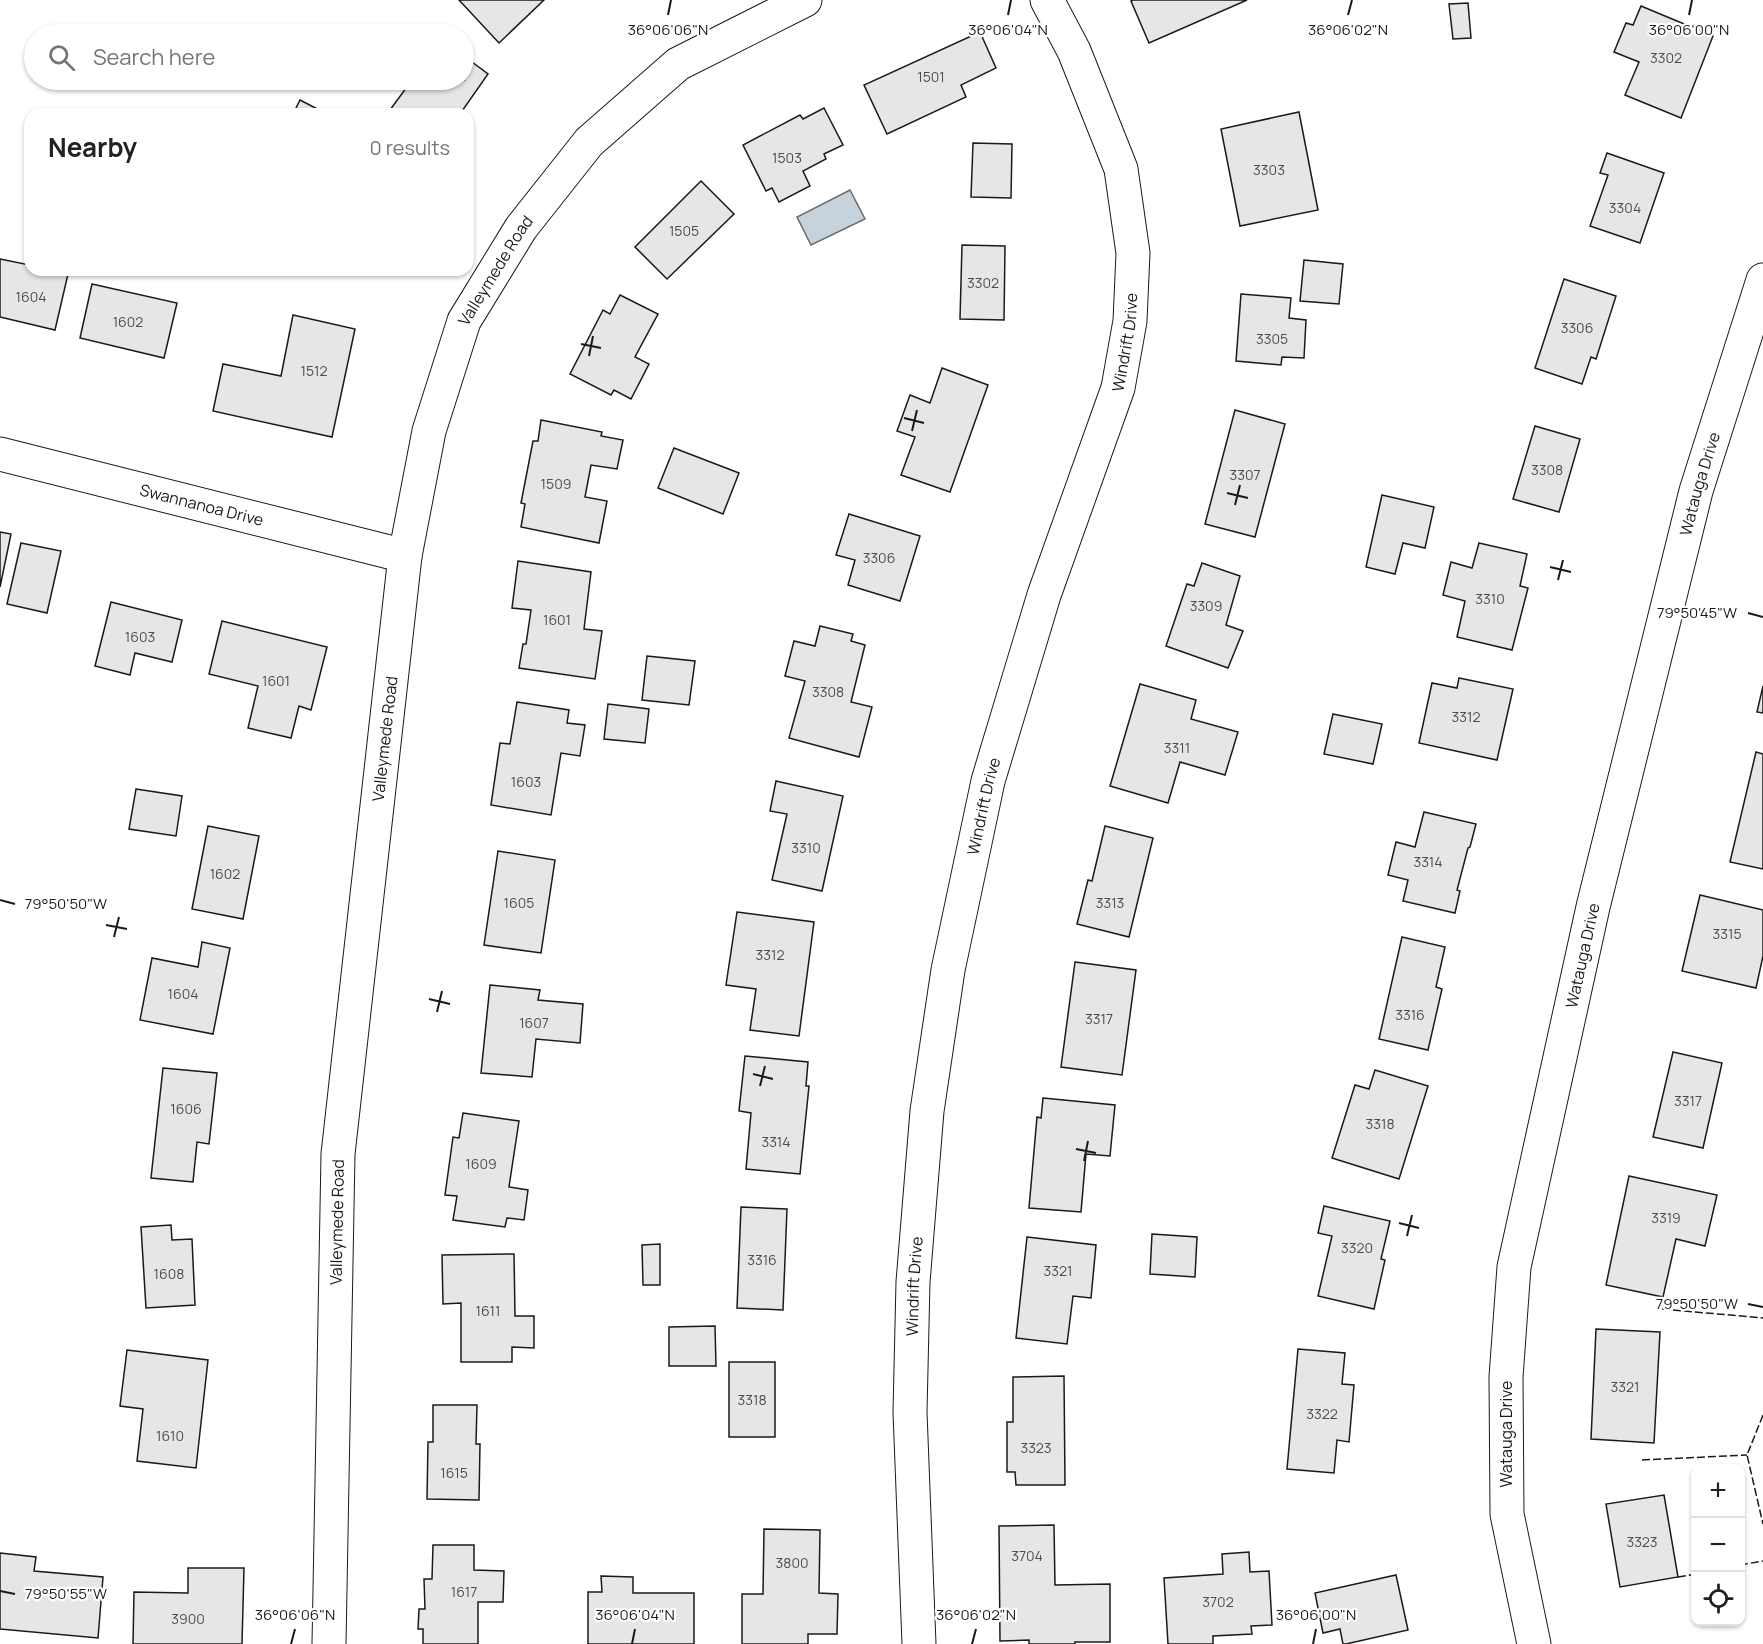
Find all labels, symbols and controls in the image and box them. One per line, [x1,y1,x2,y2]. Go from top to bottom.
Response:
text: 36°06'06"N [628,19,708,40]
text: 36°06'04"N [968,19,1048,40]
text: 36°06'02"N [1308,19,1388,40]
text: 36°06'00"N [1649,19,1729,40]
search box [24,24,474,90]
icon: search [45,41,78,74]
text: Search here [93,42,215,72]
house number: 3302 [1650,48,1682,67]
house number: 1501 [917,67,945,86]
text: Nearby [48,129,137,165]
text: 0 results [370,134,450,161]
house number: 1503 [772,148,802,167]
house number: 3303 [1253,160,1285,179]
house number: 3304 [1609,198,1641,217]
street label: Valleymede Road [453,211,538,330]
house number: 1505 [669,221,699,240]
house number: 3302 [967,273,999,292]
house number: 1604 [16,287,46,306]
street label: Windrift Drive [1107,292,1142,393]
house number: 1602 [113,312,143,331]
house number: 3306 [1561,318,1593,337]
house number: 3305 [1256,329,1288,348]
house number: 1512 [301,361,328,380]
street label: Watauga Drive [1674,429,1725,538]
house number: 3308 [1531,460,1563,479]
house number: 3307 [1229,465,1261,484]
house number: 1509 [541,474,571,493]
street label: Swannanoa Drive [137,479,266,531]
house number: 3306 [863,548,895,567]
house number: 3310 [1475,589,1505,608]
house number: 3309 [1190,596,1222,615]
text: 79°50'45"W [1657,602,1737,623]
house number: 1601 [543,610,571,629]
house number: 1603 [125,627,155,646]
house number: 1601 [262,671,290,690]
street label: Valleymede Road [367,675,402,802]
house number: 3308 [812,682,844,701]
house number: 3312 [1452,707,1480,726]
house number: 3311 [1164,738,1190,757]
street label: Windrift Drive [962,755,1006,857]
house number: 1603 [511,772,541,791]
house number: 3310 [791,838,821,857]
house number: 3314 [1413,852,1443,871]
house number: 1602 [210,864,240,883]
text: 79°50'50"W [25,893,107,914]
house number: 1605 [504,893,534,912]
house number: 3313 [1096,893,1124,912]
street label: Watauga Drive [1560,901,1605,1010]
house number: 3315 [1712,924,1742,943]
house number: 3312 [756,945,784,964]
house number: 1604 [168,984,198,1003]
house number: 3316 [1395,1005,1425,1024]
house number: 3317 [1085,1009,1113,1028]
house number: 1607 [519,1013,549,1032]
house number: 3317 [1674,1091,1702,1110]
house number: 1606 [170,1099,202,1118]
house number: 3318 [1365,1114,1395,1133]
house number: 3314 [761,1132,791,1151]
house number: 1609 [465,1154,497,1173]
street label: Valleymede Road [325,1159,349,1285]
house number: 3319 [1651,1208,1681,1227]
street label: Windrift Drive [901,1236,928,1336]
house number: 3320 [1341,1238,1373,1257]
house number: 3316 [747,1250,777,1269]
house number: 3321 [1044,1261,1072,1280]
house number: 1608 [154,1264,184,1283]
text: 79°50'50"W [1656,1293,1738,1314]
house number: 1611 [476,1301,500,1320]
house number: 3321 [1611,1377,1639,1396]
street label: Watauga Drive [1495,1381,1517,1487]
house number: 3318 [737,1390,767,1409]
house number: 3322 [1306,1404,1338,1423]
house number: 1610 [156,1426,184,1445]
house number: 3323 [1020,1438,1052,1457]
house number: 1615 [440,1463,468,1482]
map controls [1691,1464,1745,1626]
button: + [1691,1464,1745,1518]
button: − [1691,1518,1745,1572]
house number: 3323 [1626,1532,1658,1551]
house number: 3704 [1011,1546,1043,1565]
house number: 3800 [776,1553,808,1572]
button: locate [1691,1572,1745,1626]
house number: 1617 [451,1582,477,1601]
text: 79°50'55"W [25,1583,107,1604]
house number: 3702 [1202,1592,1234,1611]
text: 36°06'06"N [255,1604,335,1625]
text: 36°06'04"N [595,1604,675,1625]
text: 36°06'02"N [936,1604,1016,1625]
text: 36°06'00"N [1276,1604,1356,1625]
house number: 3900 [171,1609,205,1628]

